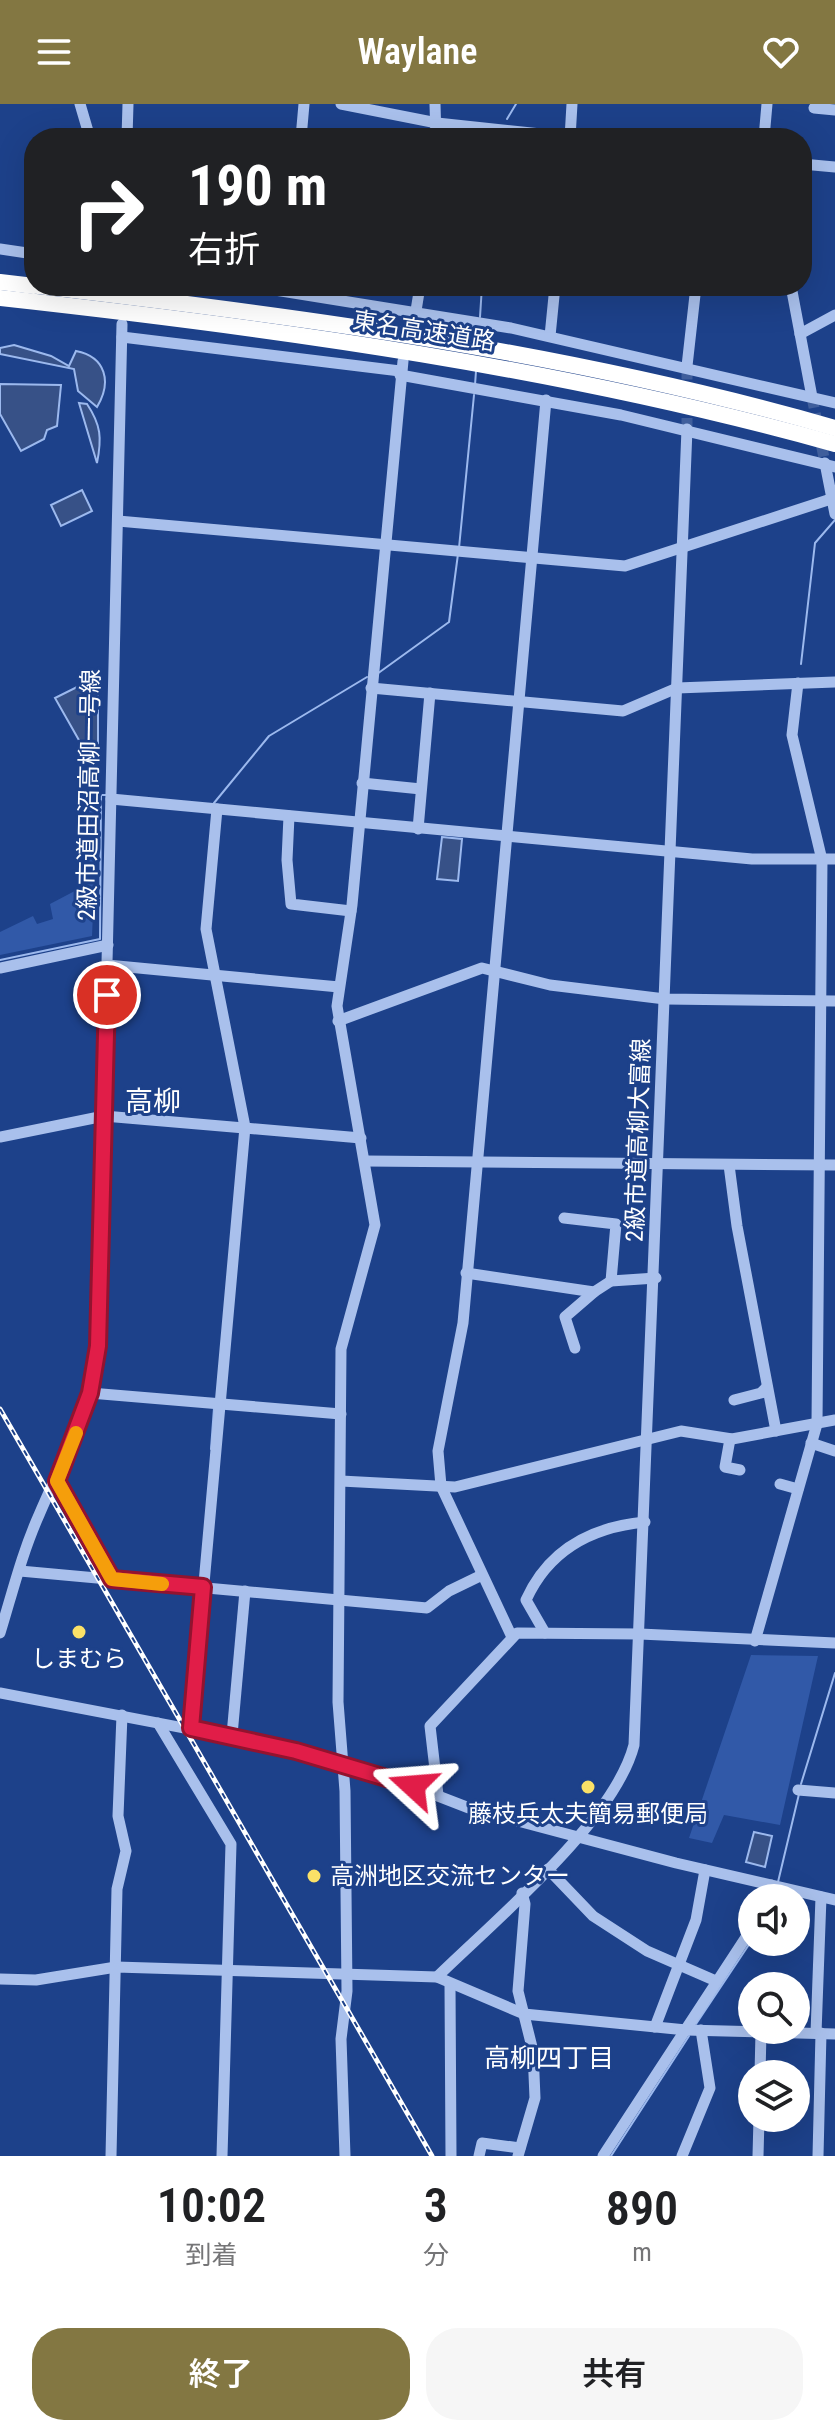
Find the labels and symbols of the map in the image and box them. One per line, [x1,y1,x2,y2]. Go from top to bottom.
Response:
street label: 東名高速道路 [351,306,497,356]
street label: 2級市道田沼高柳一号線 [73,669,105,921]
pin [73,961,141,1029]
street label: 2級市道高柳大富線 [620,1038,656,1242]
district label: 高柳 [125,1085,181,1118]
marker: しまむら [70,1623,88,1641]
place label: しまむら [31,1645,127,1673]
position arrow [371,1744,455,1828]
marker: 藤枝兵太夫簡易郵便局 [579,1778,597,1796]
place label: 藤枝兵太夫簡易郵便局 [468,1800,708,1828]
place label: 高洲地区交流センター [330,1862,570,1890]
marker: 高洲地区交流センター [305,1867,323,1885]
district label: 高柳四丁目 [484,2043,614,2073]

